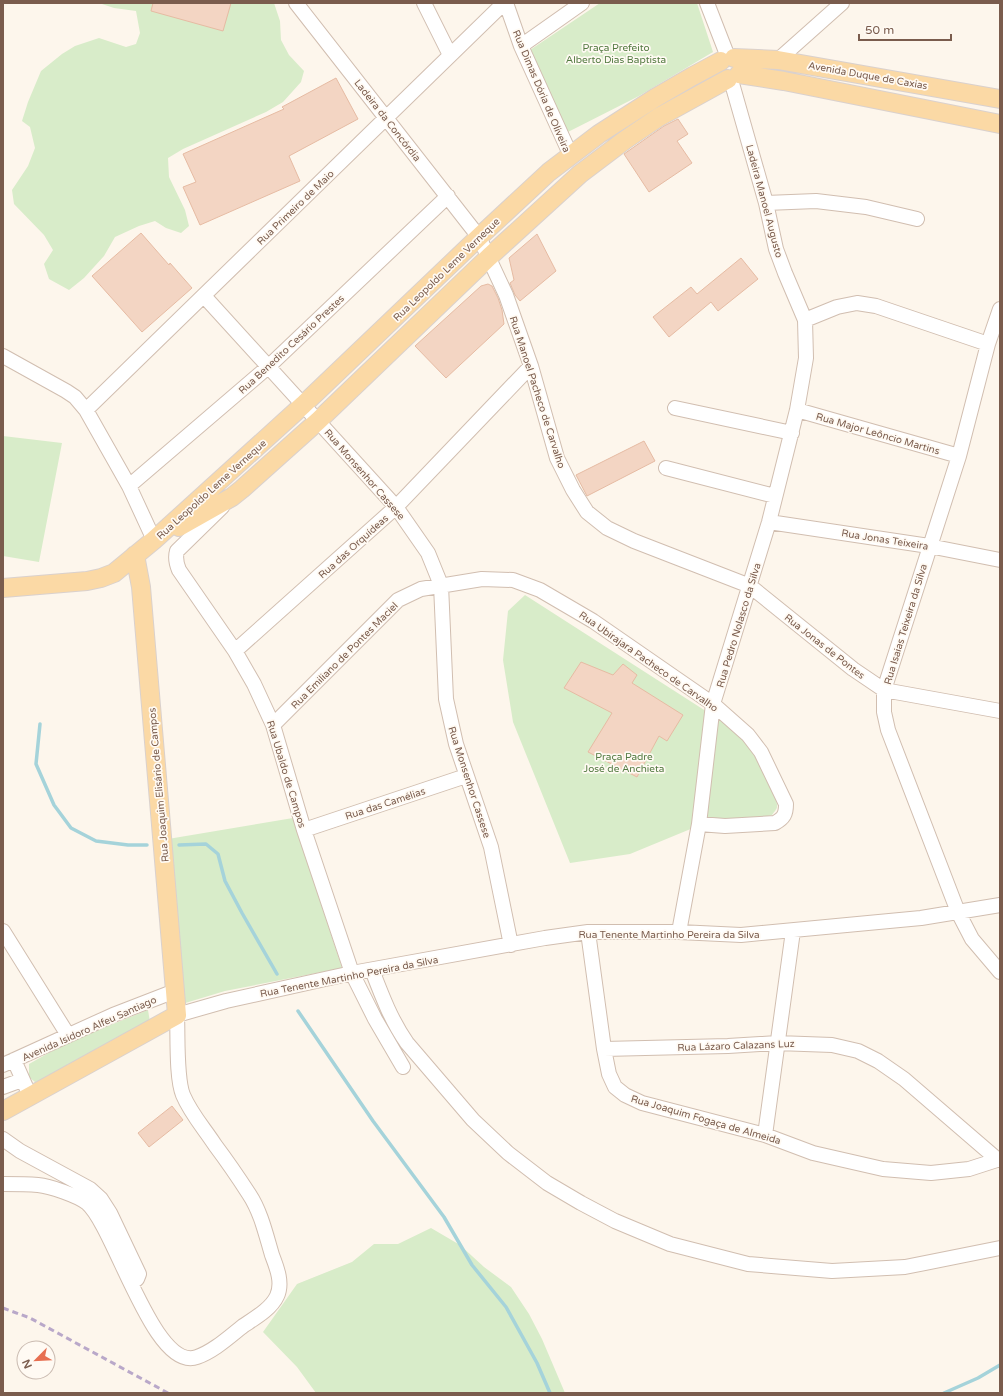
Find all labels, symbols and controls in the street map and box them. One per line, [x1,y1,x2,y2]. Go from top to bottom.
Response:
scale bar [859,16,951,42]
text: 50 m [865,23,894,37]
street label: Rua Dimas Dória de Oliveira [510,28,572,154]
park label: Praça Prefeito Alberto Dias Baptista [566,42,666,66]
street label: Avenida Duque de Caxias [807,60,929,92]
street label: Ladeira da Concórdia [351,77,423,164]
street label: Ladeira Manoel Augusto [743,143,785,259]
street label: Rua Primeiro de Maio [255,168,337,248]
street label: Rua Leopoldo Leme Verneque [391,215,503,324]
street label: Rua Benedito Cesário Prestes [236,293,347,397]
street label: Rua Manoel Pacheco de Carvalho [507,315,567,470]
street label: Rua Major Leôncio Martins [814,411,941,457]
street label: Rua Monsenhor Cassese [321,427,407,523]
street label: Rua Leopoldo Leme Verneque [154,437,269,542]
street label: Rua das Orquídeas [316,512,391,581]
street label: Rua Jonas Teixeira [841,527,929,553]
street label: Rua Pedro Nolasco da Silva [714,562,764,689]
street label: Rua Isaias Teixeira da Silva [882,562,930,686]
street label: Rua Emiliano de Pontes Maciel [289,600,401,712]
street label: Rua Ubirajara Pacheco de Carvalho [577,609,720,715]
street label: Rua Jonas de Pontes [782,612,867,682]
street label: Rua Joaquim Elisário de Campos [146,707,172,863]
street label: Rua Ubaldo de Campos [264,719,308,830]
street label: Rua Monsenhor Cassese [445,725,493,840]
park label: Praça Padre José de Anchieta [584,751,664,775]
street label: Rua das Camélias [344,785,427,823]
street label: Rua Tenente Martinho Pereira da Silva [578,929,760,941]
street label: Rua Tenente Martinho Pereira da Silva [259,954,439,1000]
street label: Avenida Isidoro Alfeu Santiago [20,994,158,1064]
street label: Rua Lázaro Calazans Luz [677,1038,795,1054]
street label: Rua Joaquim Fogaça de Almeida [629,1093,782,1147]
north arrow [16,1340,56,1380]
text: N [20,1357,35,1371]

